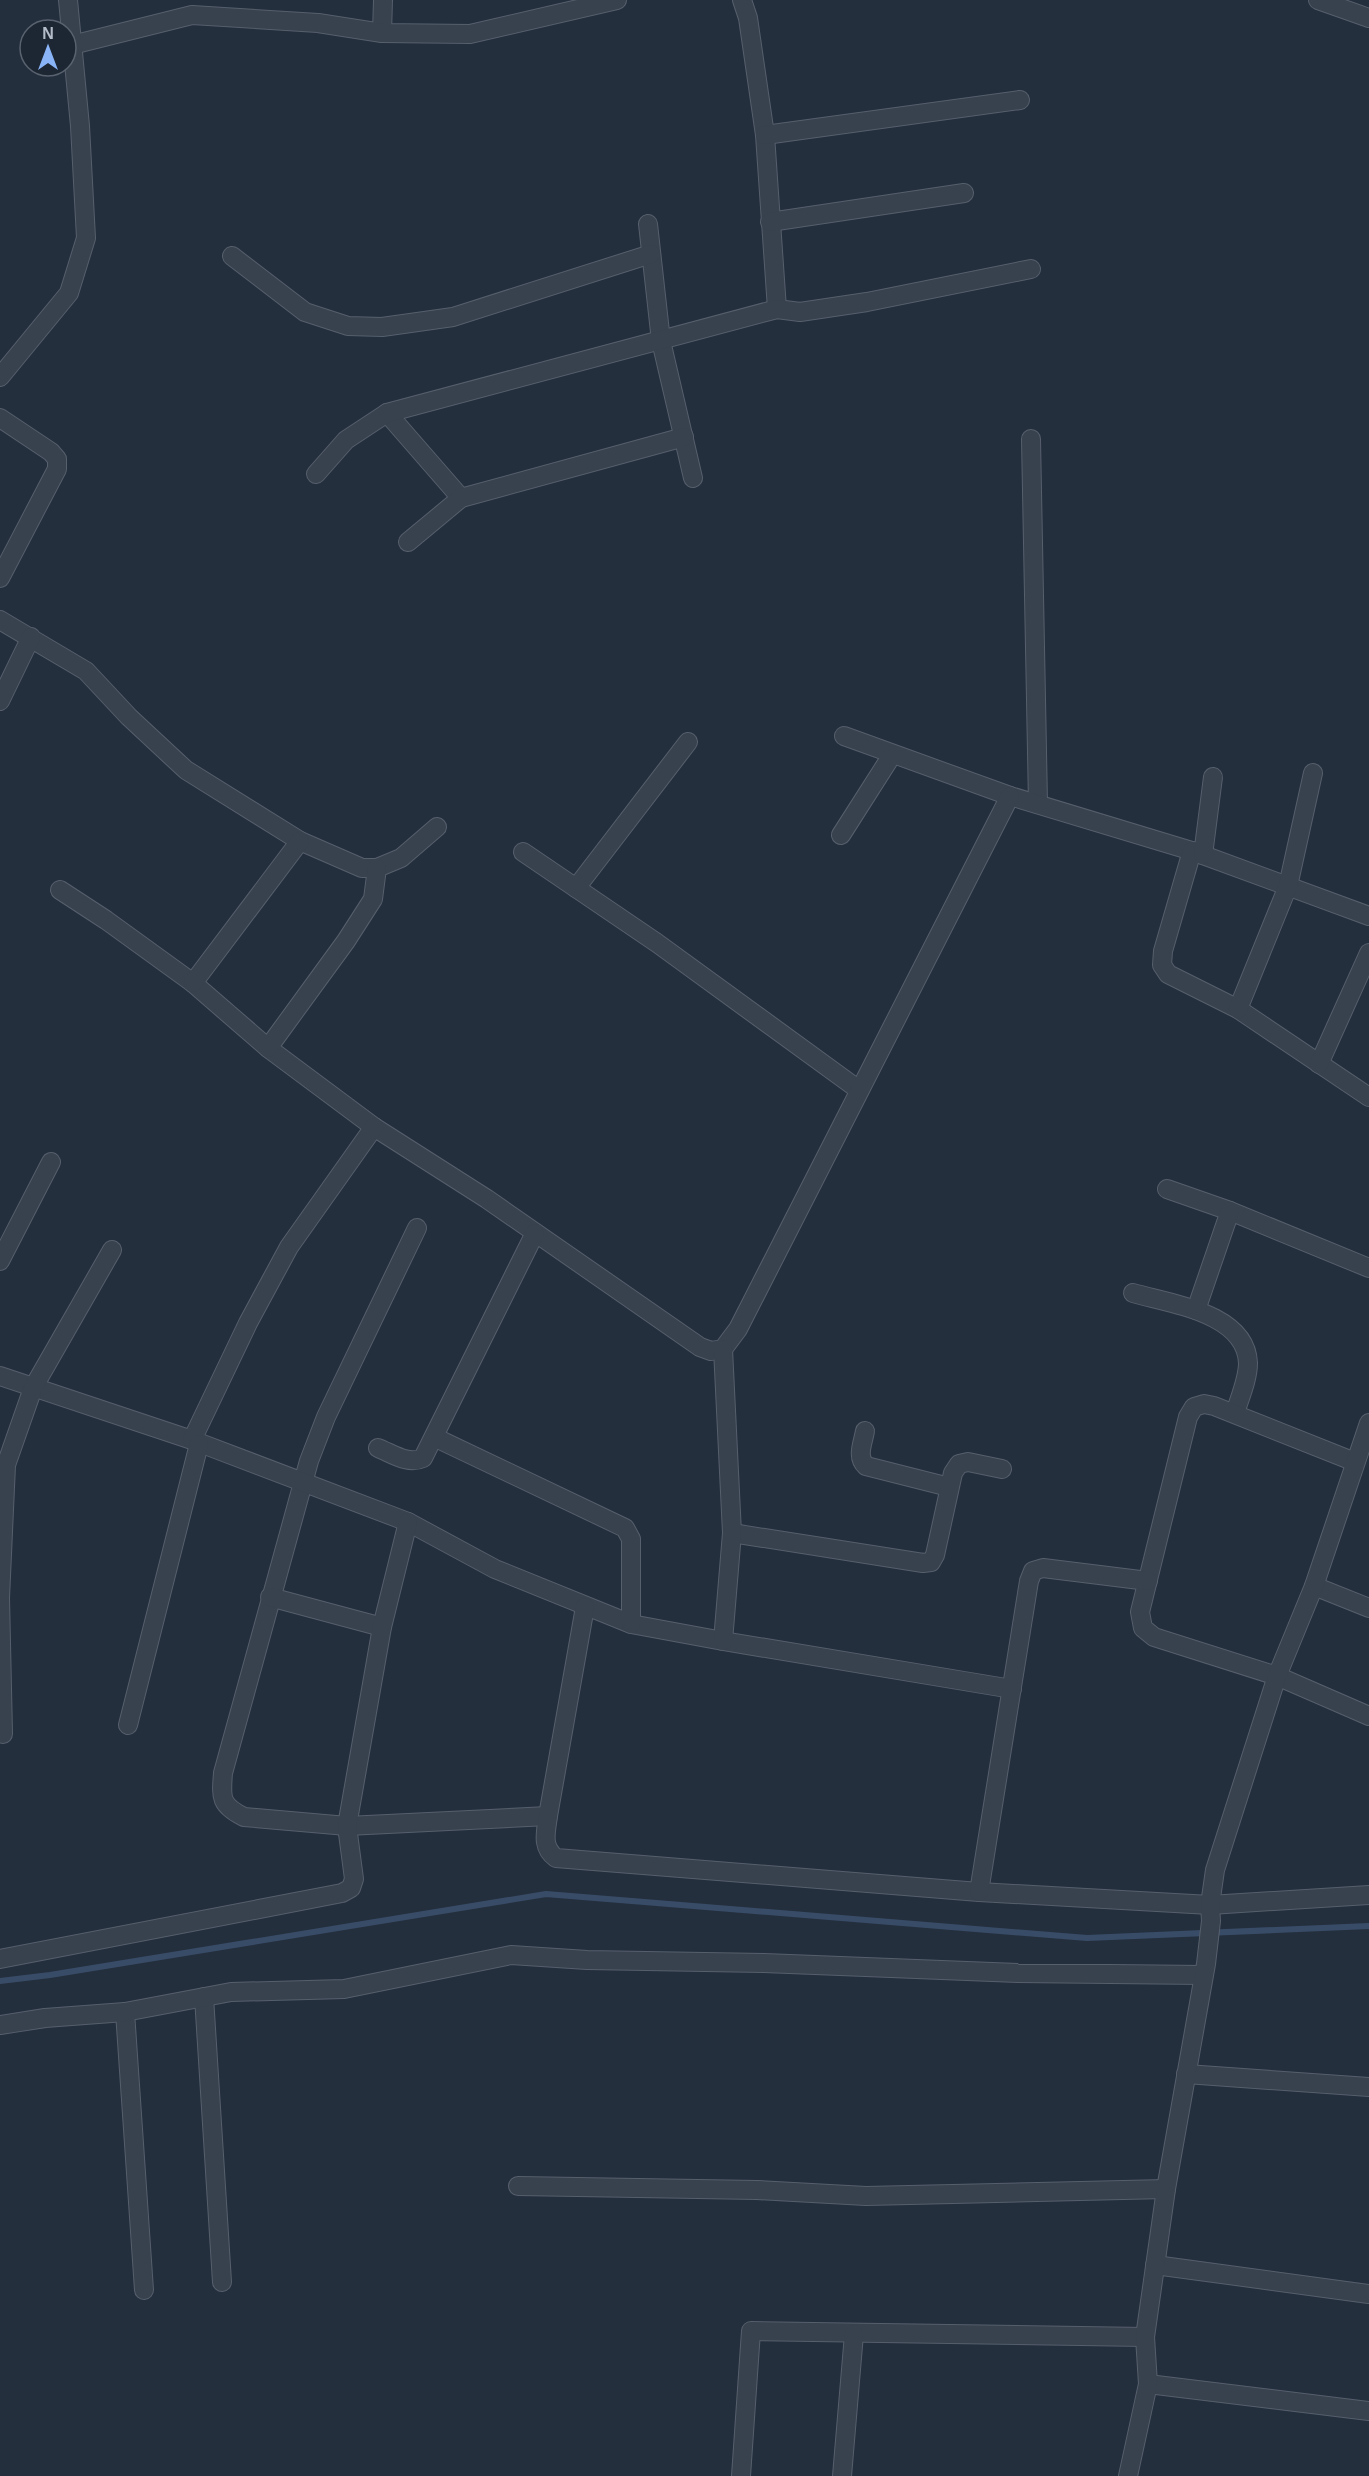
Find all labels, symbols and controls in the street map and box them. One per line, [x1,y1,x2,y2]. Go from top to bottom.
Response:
north arrow [18,18,78,78]
text: N [42,25,54,42]

